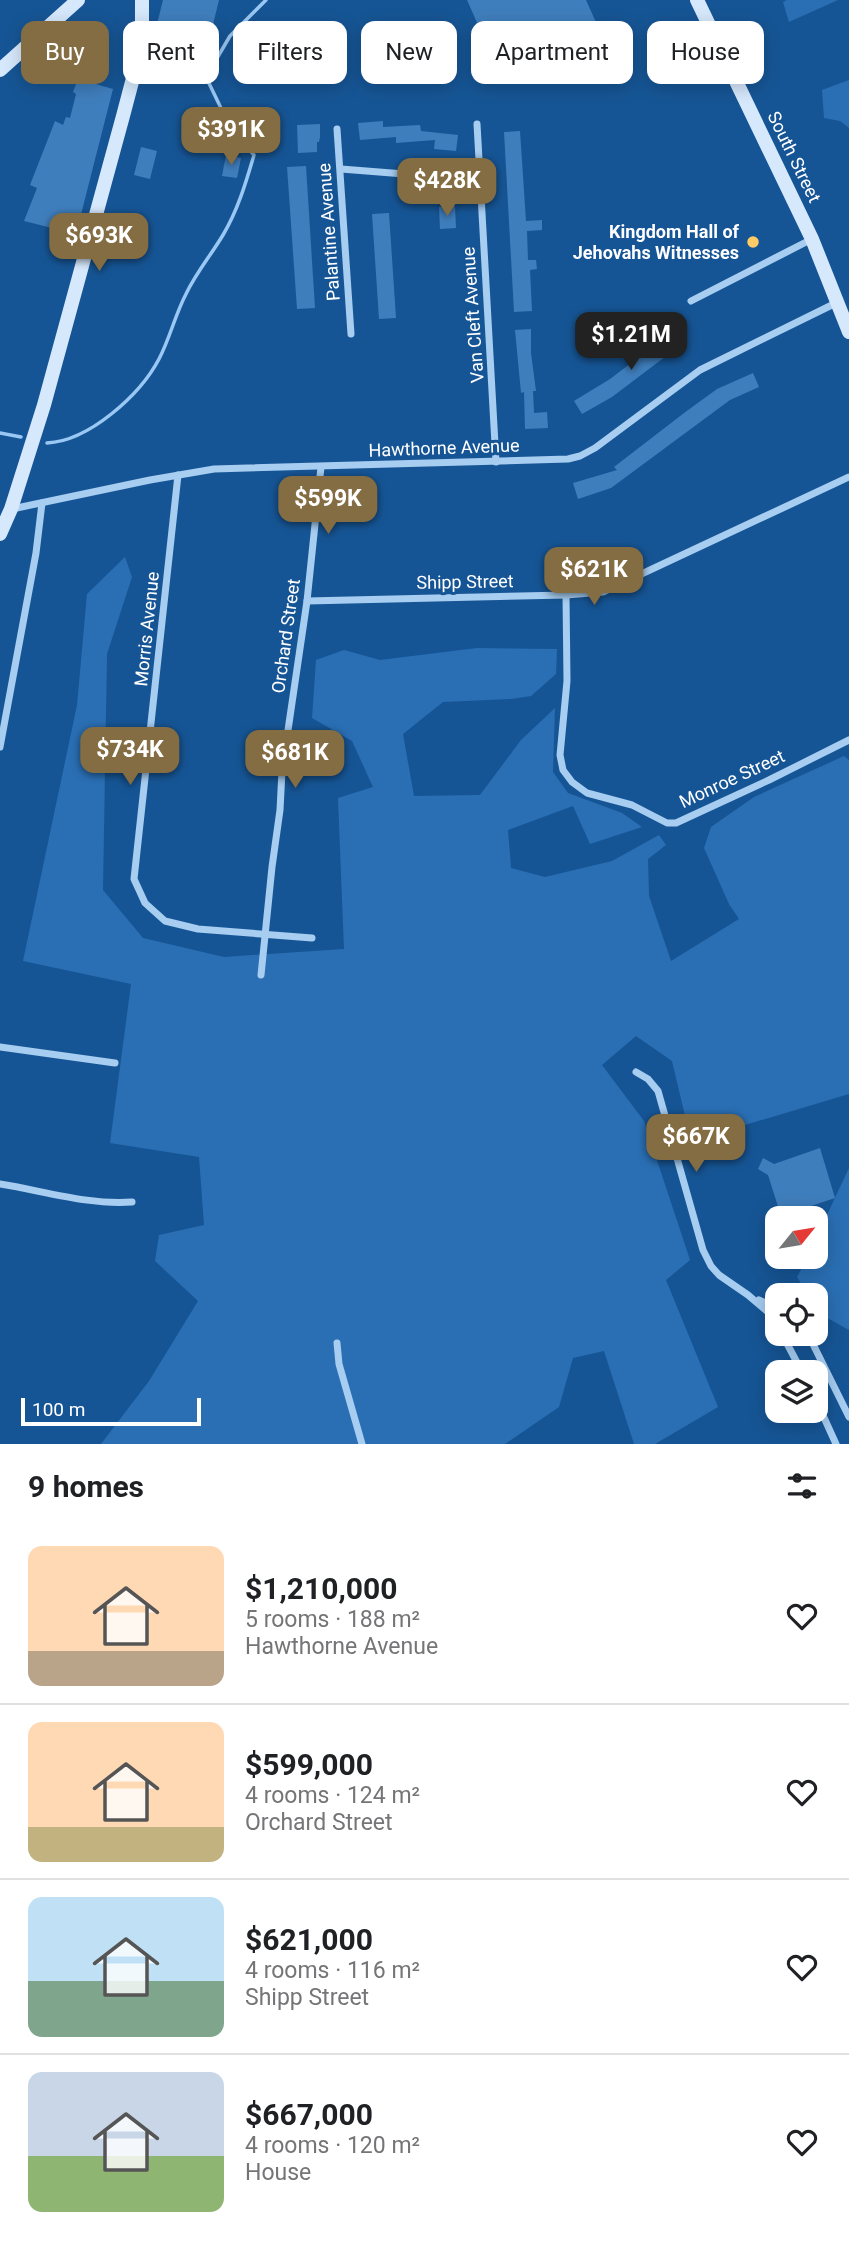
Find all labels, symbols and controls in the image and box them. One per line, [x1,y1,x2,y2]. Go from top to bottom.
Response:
chip: Buy [21,21,109,84]
chip: Rent [123,21,219,84]
chip: Filters [233,21,347,84]
chip: New [361,21,457,84]
chip: Apartment [471,21,633,84]
chip: House [647,21,764,84]
pin: $391K [182,108,280,167]
street label: South Street [763,108,826,206]
text: $391K [197,116,265,143]
pin: $428K [398,158,496,218]
street label: Palantine Avenue [313,162,344,302]
text: $428K [413,167,481,194]
pin: $693K [50,214,148,273]
place label: Kingdom Hall of Jehovahs Witnesses [573,221,740,263]
text: $693K [65,222,133,249]
marker: Kingdom Hall of Jehovahs Witnesses [745,234,761,250]
street label: Van Cleft Avenue [457,246,488,384]
pin: $1.21M [574,312,688,372]
text: $1.21M [591,321,671,348]
street label: Hawthorne Avenue [368,434,520,461]
pin: $599K [279,476,377,536]
text: $599K [294,485,362,512]
pin: $621K [545,548,643,607]
text: $621K [560,556,628,583]
street label: Shipp Street [416,570,514,593]
street label: Morris Avenue [130,571,163,687]
street label: Orchard Street [267,577,304,695]
pin: $734K [81,728,179,787]
pin: $681K [246,730,344,790]
text: $734K [96,736,164,763]
text: $681K [261,739,329,766]
street label: Monroe Street [676,745,788,812]
pin: $667K [647,1114,745,1174]
text: $667K [662,1123,730,1150]
north arrow [765,1206,828,1269]
map controls [765,1206,828,1423]
button: locate [765,1283,828,1346]
button: layers [765,1360,828,1423]
scale bar [21,1395,201,1427]
text: 100 m [32,1398,85,1421]
icon: filters [783,1467,821,1505]
text: 9 homes [28,1469,144,1504]
text: $1,210,000 [245,1571,397,1606]
icon: home [84,1574,168,1658]
icon: heart [783,1597,821,1635]
text: 5 rooms · 188 m² [245,1606,420,1633]
text: Hawthorne Avenue [245,1633,438,1660]
text: $599,000 [245,1747,373,1782]
icon: home [84,1750,168,1834]
icon: heart [783,1773,821,1811]
text: 4 rooms · 124 m² [245,1782,420,1809]
text: Orchard Street [245,1809,393,1836]
text: $621,000 [245,1922,373,1957]
icon: home [84,1925,168,2009]
icon: heart [783,1948,821,1986]
text: 4 rooms · 116 m² [245,1957,420,1984]
text: Shipp Street [245,1984,369,2011]
text: $667,000 [245,2097,373,2132]
icon: home [84,2100,168,2184]
icon: heart [783,2123,821,2161]
text: 4 rooms · 120 m² [245,2132,420,2159]
text: House [245,2159,311,2186]

